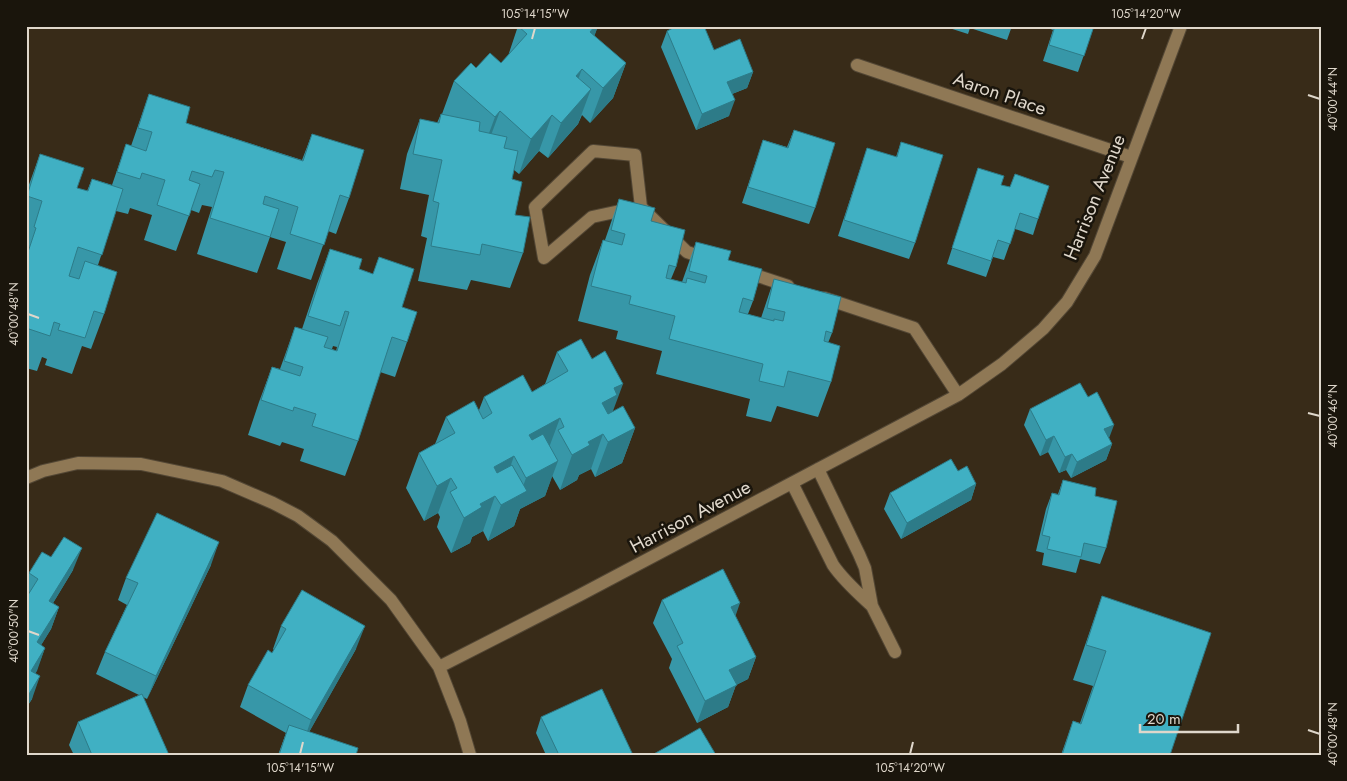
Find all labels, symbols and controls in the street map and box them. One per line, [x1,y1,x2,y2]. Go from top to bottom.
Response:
text: 105°14'15"W [501,5,569,23]
text: 105°14'20"W [1111,5,1181,23]
street label: Aaron Place [950,65,1050,122]
text: 40°00'44"N [1324,67,1342,131]
street label: Harrison Avenue [1057,130,1132,264]
text: 40°00'48"N [5,282,23,346]
text: 40°00'46"N [1324,384,1342,448]
street label: Harrison Avenue [625,473,756,560]
text: 40°00'50"N [5,599,23,663]
scale bar [1140,701,1237,733]
text: 40°00'48"N [1324,702,1342,766]
text: 20 m [1147,708,1181,730]
text: 105°14'15"W [266,759,334,777]
text: 105°14'20"W [875,759,945,777]

